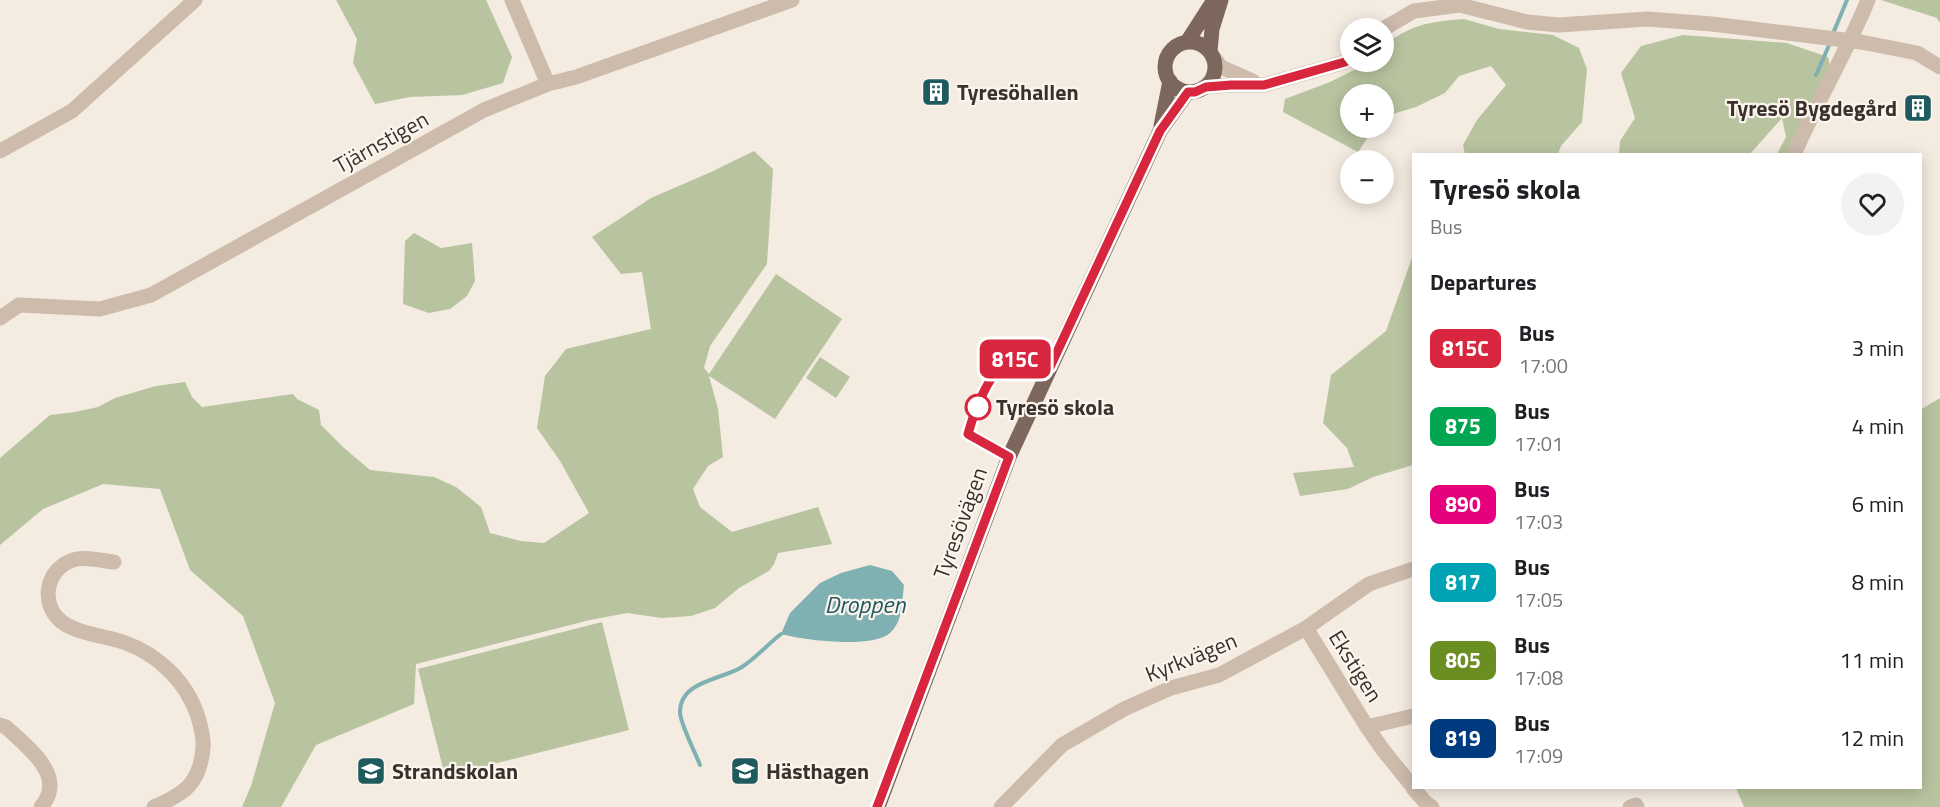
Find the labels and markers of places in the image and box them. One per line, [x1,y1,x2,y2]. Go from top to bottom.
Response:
place label: Tyresöhallen [957,75,1079,109]
building icon: Tyresöhallen [920,76,952,108]
place label: Tyresö Bygdegård [1727,91,1897,125]
building icon: Tyresö Bygdegård [1902,92,1934,124]
place label: Tyresö skola [996,390,1114,424]
marker: Tyresö skola [965,394,991,420]
place label: Strandskolan [392,754,518,788]
place label: Hästhagen [766,754,869,788]
school or university icon: Strandskolan [355,755,387,787]
school or university icon: Hästhagen [729,755,761,787]

